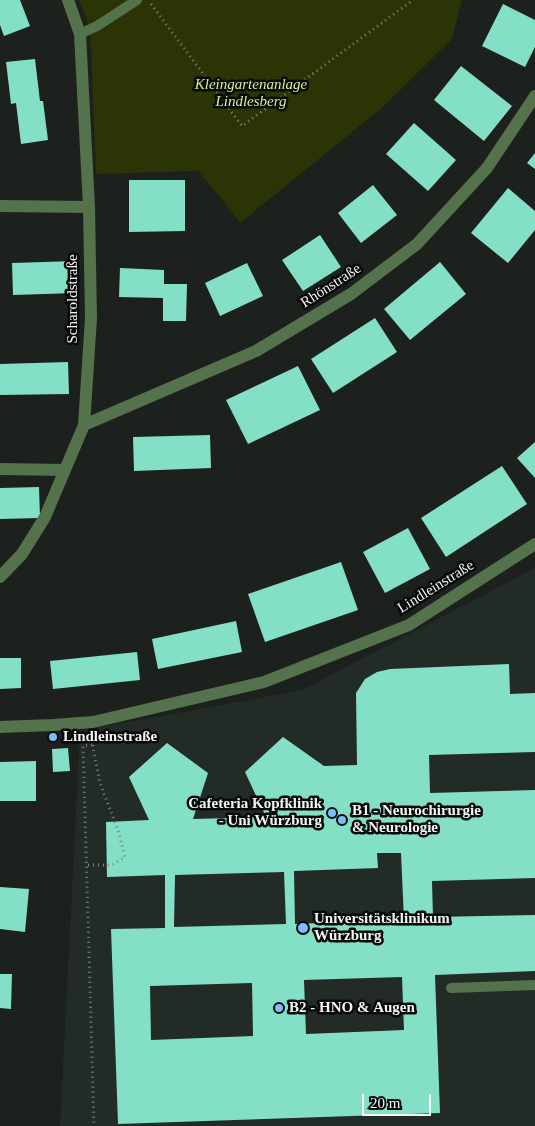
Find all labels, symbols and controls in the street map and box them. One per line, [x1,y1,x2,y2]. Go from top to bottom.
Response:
park label: Kleingartenanlage Lindlesberg [195,76,307,111]
street label: Scharoldstraße [64,254,82,344]
street label: Rhönstraße [297,260,365,312]
street label: Lindleinstraße [394,556,478,618]
place label: Lindleinstraße [63,728,157,746]
marker: Lindleinstraße [47,731,59,743]
place label: Cafeteria Kopfklinik - Uni Würzburg [188,795,322,830]
place label: B1 - Neurochirurgie & Neurologie [352,802,481,837]
marker: Cafeteria Kopfklinik - Uni Würzburg [326,807,338,819]
marker: B1 - Neurochirurgie & Neurologie [336,814,348,826]
place label: Universitätsklinikum Würzburg [314,910,450,945]
marker: Universitätsklinikum Würzburg [296,921,310,935]
place label: B2 - HNO & Augen [289,999,415,1017]
marker: B2 - HNO & Augen [273,1002,285,1014]
scale bar [365,1084,434,1116]
text: 20 m [370,1095,400,1111]

